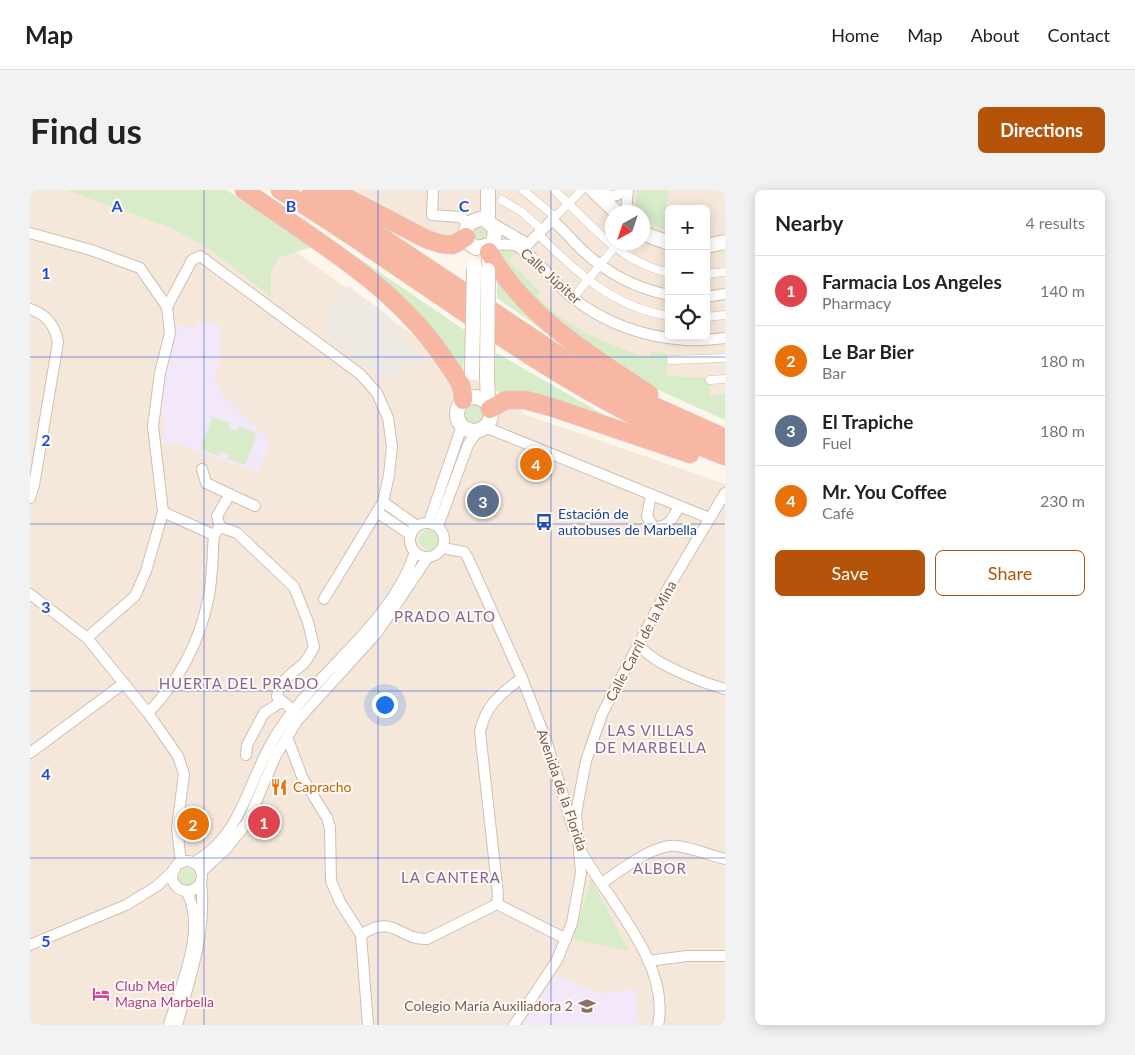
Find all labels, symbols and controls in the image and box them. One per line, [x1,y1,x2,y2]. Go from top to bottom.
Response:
text: Map [25,20,73,49]
text: Home [831,24,879,46]
text: Map [907,24,943,46]
text: About [971,24,1020,46]
text: Contact [1048,24,1110,46]
button: Directions [978,107,1105,153]
text: Find us [30,109,142,151]
text: A [110,196,123,215]
text: B [286,196,296,215]
text: C [459,196,470,215]
north arrow [605,205,650,250]
map controls [665,205,710,340]
button: + [665,205,710,250]
text: Nearby [775,210,843,235]
text: 4 results [1025,213,1085,232]
street label: Calle Júpiter [518,244,585,307]
button: − [665,250,710,295]
text: 1 [41,263,51,282]
text: Farmacia Los Angeles [822,270,1002,293]
text: 1 [786,281,796,300]
text: 140 m [1040,281,1085,300]
text: Pharmacy [822,293,891,312]
button: locate [665,295,710,340]
text: Le Bar Bier [822,340,914,363]
text: 2 [786,351,796,370]
text: 180 m [1040,351,1085,370]
text: Bar [822,363,846,382]
text: El Trapiche [822,410,913,433]
text: 3 [786,421,796,440]
text: 180 m [1040,421,1085,440]
text: 2 [41,430,51,449]
text: Fuel [822,433,852,452]
pin: 4 [520,445,552,483]
text: Mr. You Coffee [822,480,947,503]
pin: 3 [467,482,499,520]
text: 4 [786,491,796,510]
text: 230 m [1040,491,1085,510]
text: Café [822,503,854,522]
place label: Estación de autobuses de Marbella [558,505,697,538]
bus stop icon: Estación de autobuses de Marbella [534,512,554,532]
button: Save [775,550,925,596]
button: Share [935,550,1085,596]
street label: Calle Carril de la Mina [602,577,680,704]
text: 3 [41,597,51,616]
district label: PRADO ALTO [394,607,496,625]
district label: HUERTA DEL PRADO [159,674,319,692]
your location [372,692,398,718]
district label: LAS VILLAS DE MARBELLA [595,721,707,756]
street label: Avenida de la Florida [534,727,591,853]
text: 4 [41,764,51,783]
restaurant icon: Capracho [269,777,289,797]
place label: Capracho [293,778,352,795]
pin: 1 [248,803,280,841]
pin: 2 [177,805,209,843]
district label: ALBOR [633,859,687,877]
district label: LA CANTERA [401,868,501,886]
text: 5 [41,931,51,950]
place label: Club Med Magna Marbella [115,977,214,1010]
hotel icon: Club Med Magna Marbella [91,984,111,1004]
school or university icon: Colegio María Auxiliadora 2 [577,996,597,1016]
place label: Colegio María Auxiliadora 2 [404,997,573,1014]

